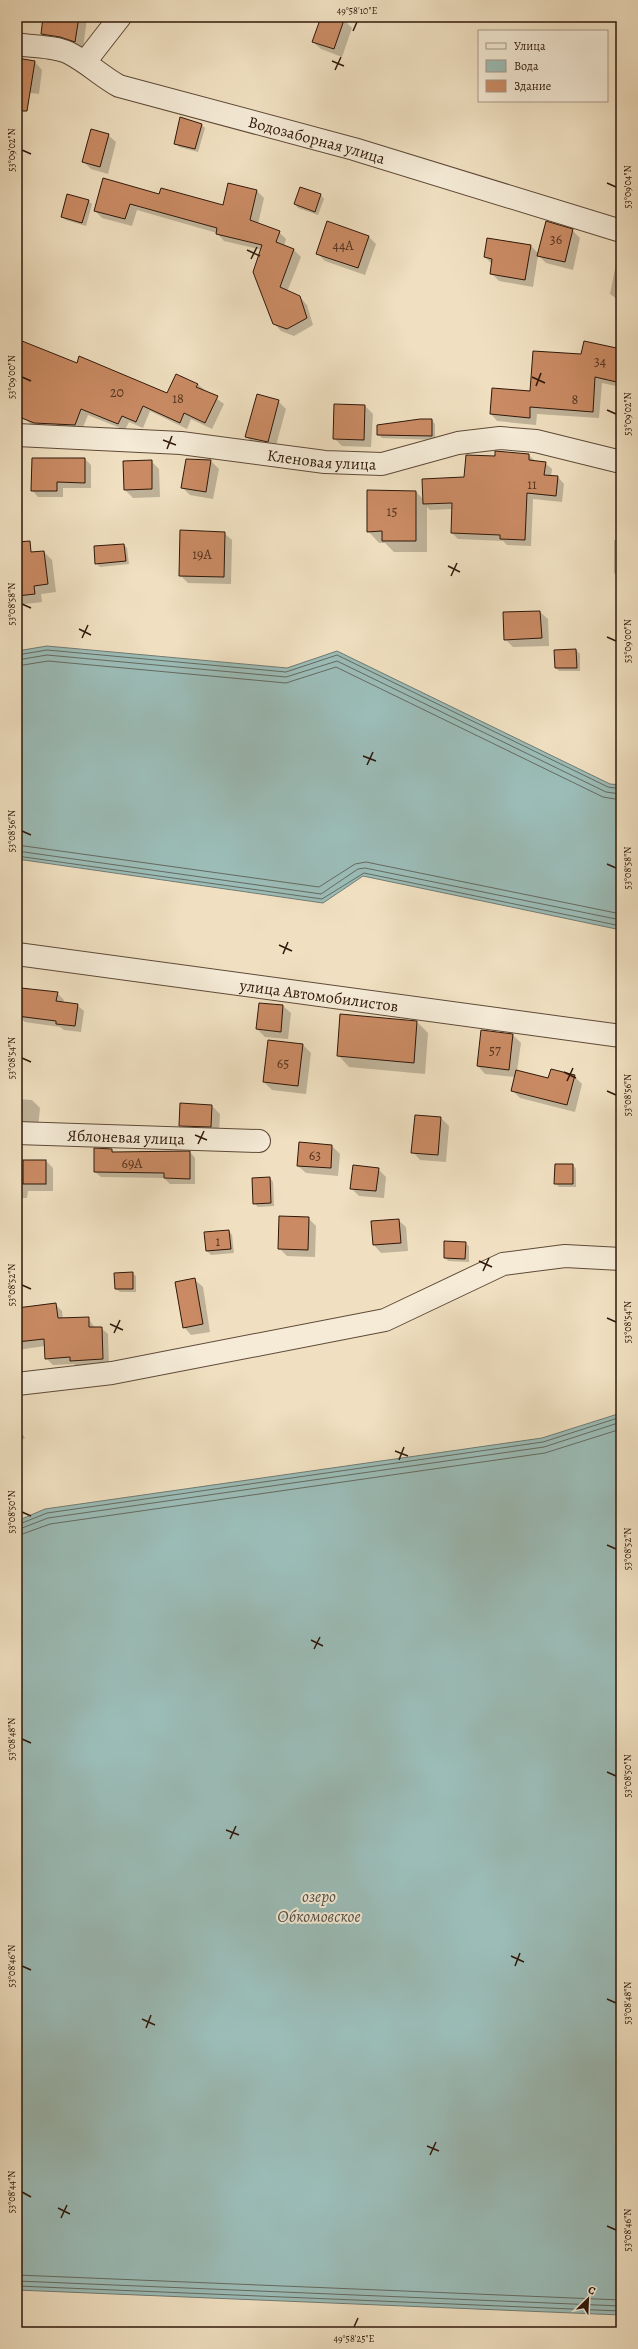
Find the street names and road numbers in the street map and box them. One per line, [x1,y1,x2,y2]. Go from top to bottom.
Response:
street label: Водозаборная улица [246,111,388,170]
street label: Кленовая улица [266,444,377,476]
street label: улица Автомобилистов [238,974,400,1018]
street label: Яблоневая улица [67,1125,186,1151]

